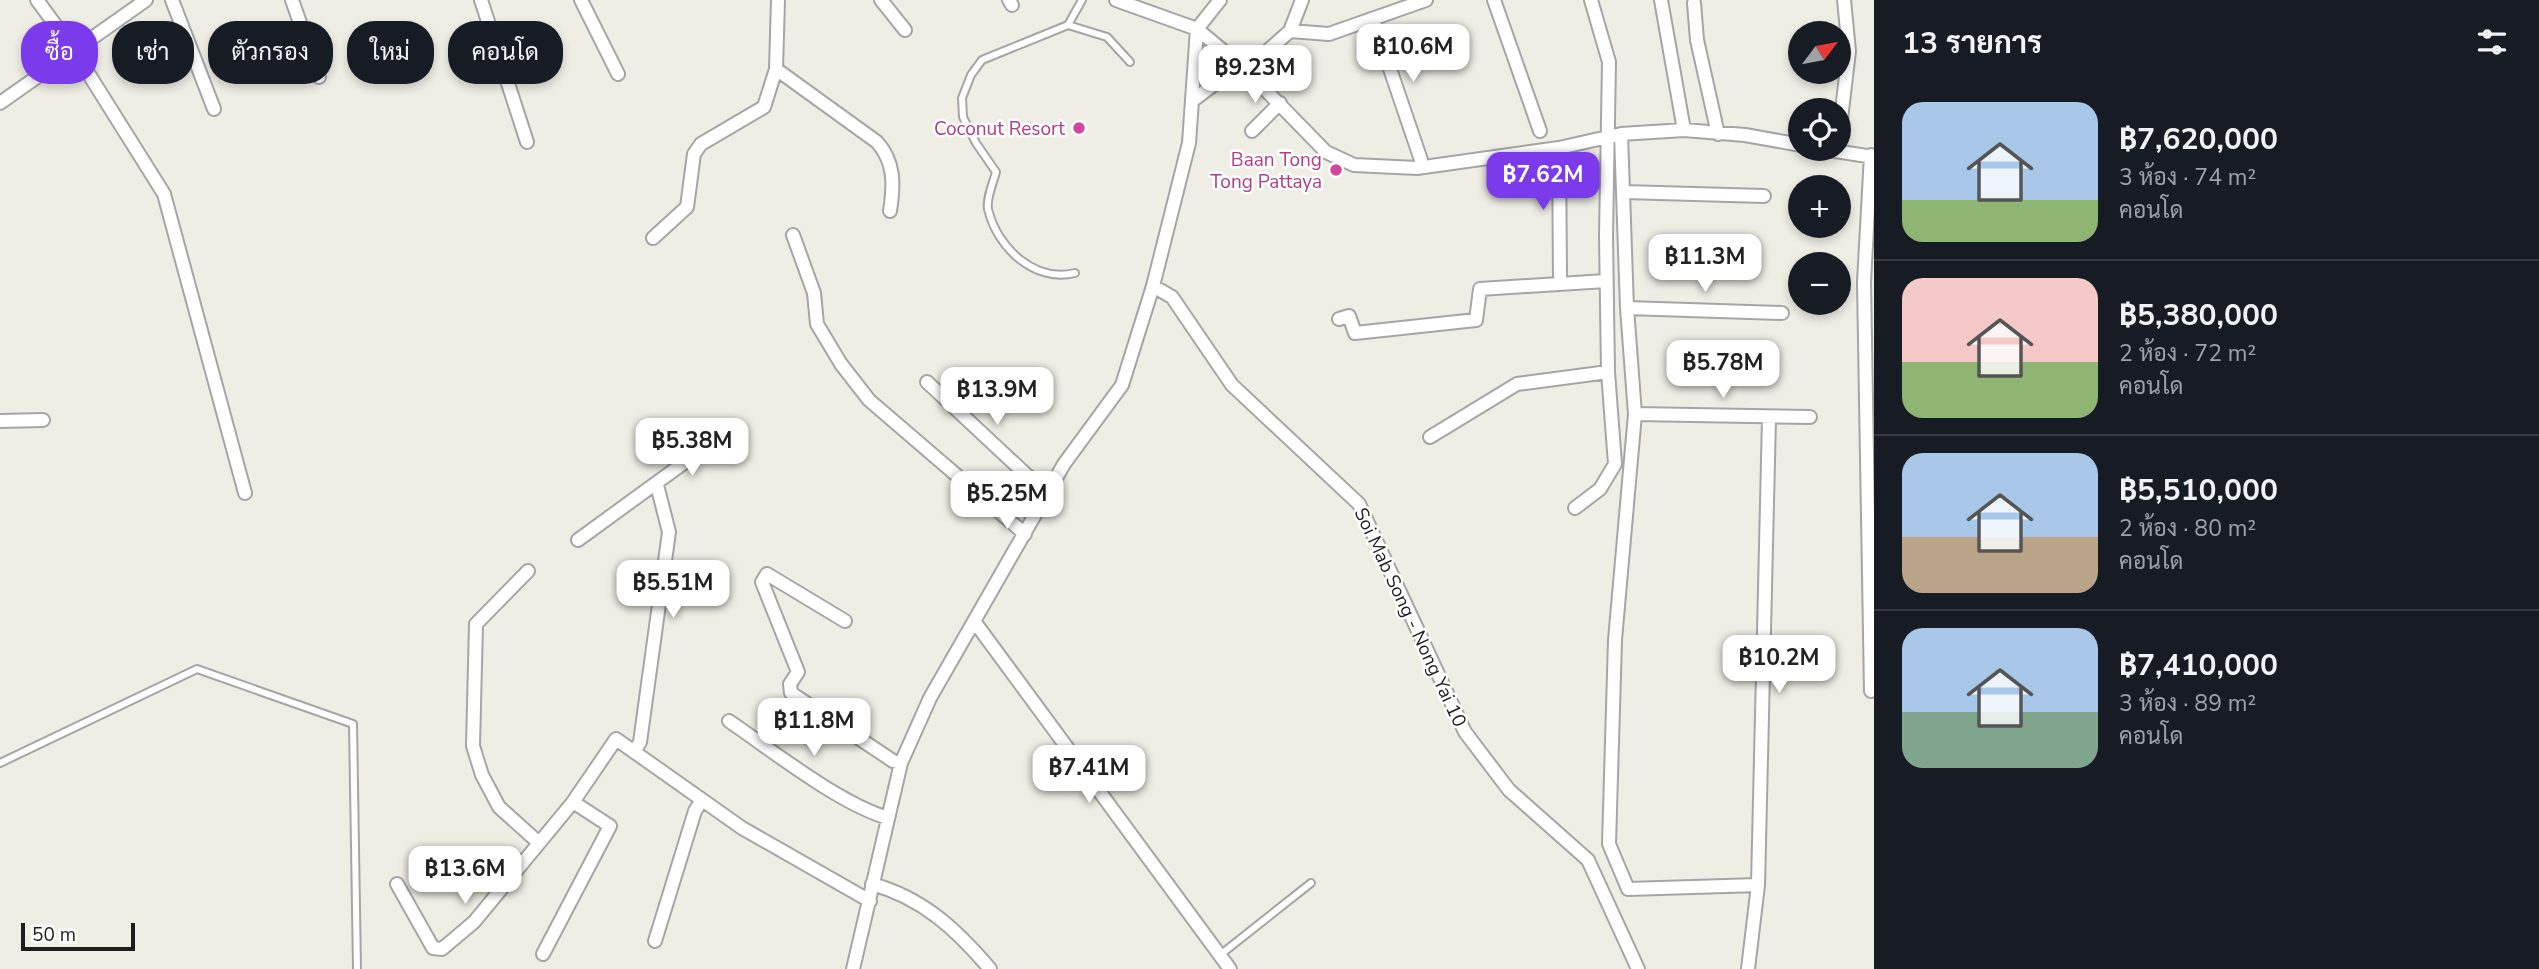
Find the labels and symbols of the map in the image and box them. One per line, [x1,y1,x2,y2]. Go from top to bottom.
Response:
north arrow [1788,21,1852,84]
pin: ฿10.6M [1356,24,1470,84]
pin: ฿9.23M [1198,46,1312,105]
place label: Coconut Resort [934,116,1065,142]
marker: Coconut Resort [1071,120,1087,136]
place label: Baan Tong Tong Pattaya [1210,147,1322,195]
pin: ฿7.62M [1486,152,1600,212]
marker: Baan Tong Tong Pattaya [1328,162,1344,178]
pin: ฿11.3M [1648,234,1762,294]
pin: ฿5.78M [1666,340,1780,400]
pin: ฿13.9M [940,368,1054,427]
pin: ฿5.38M [635,419,749,478]
pin: ฿5.25M [950,472,1064,531]
street label: Soi Mab Song - Nong Yai 10 [1348,503,1472,731]
pin: ฿5.51M [616,560,730,620]
pin: ฿10.2M [1722,636,1836,695]
pin: ฿11.8M [757,698,871,758]
pin: ฿7.41M [1032,746,1146,805]
pin: ฿13.6M [408,846,522,906]
scale bar [21,920,135,952]

